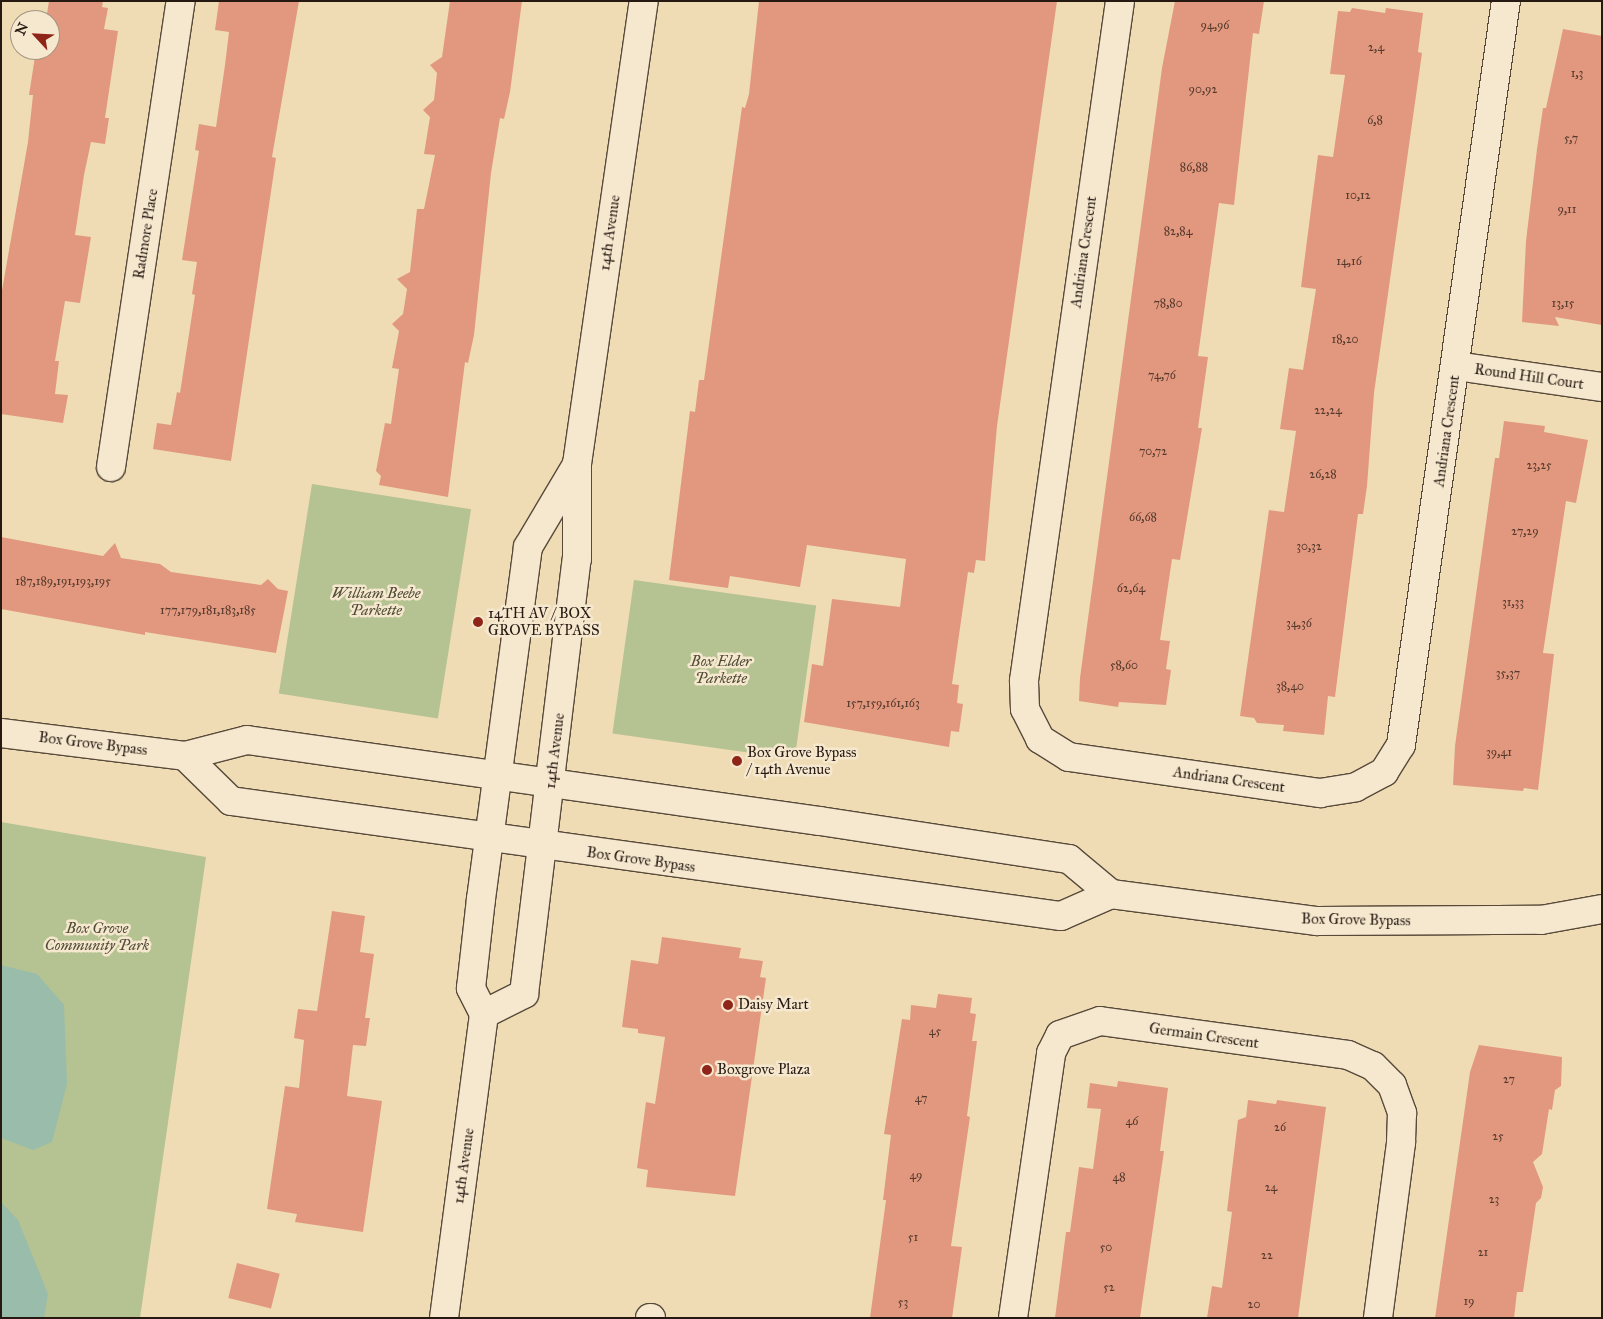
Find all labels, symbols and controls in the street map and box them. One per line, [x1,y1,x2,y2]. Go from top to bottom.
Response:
north arrow [10,10,60,60]
house number: 94,96 [1200,19,1230,33]
text: N [12,20,32,38]
house number: 2,4 [1368,41,1384,55]
house number: 1,3 [1571,67,1583,81]
house number: 90,92 [1189,83,1217,97]
house number: 6,8 [1367,114,1383,128]
house number: 5,7 [1564,132,1578,146]
house number: 86,88 [1180,161,1208,175]
street label: Radmore Place [130,188,162,280]
house number: 10,12 [1345,189,1371,203]
street label: 14th Avenue [596,194,624,272]
street label: Andriana Crescent [1067,195,1101,309]
house number: 9,11 [1557,203,1577,217]
house number: 82,84 [1164,225,1192,239]
house number: 14,16 [1336,255,1362,269]
house number: 78,80 [1153,297,1183,311]
house number: 13,15 [1552,297,1574,311]
house number: 18,20 [1331,333,1359,347]
street label: Round Hill Court [1473,360,1585,394]
house number: 74,76 [1148,369,1176,383]
street label: Andriana Crescent [1430,374,1464,488]
house number: 22,24 [1314,404,1342,418]
house number: 70,72 [1139,445,1167,459]
house number: 23,25 [1526,459,1552,473]
house number: 26,28 [1309,468,1337,482]
house number: 66,68 [1129,511,1157,525]
house number: 27,29 [1511,525,1539,539]
house number: 30,32 [1296,540,1322,554]
house number: 187,189,191,193,195 [15,575,111,589]
house number: 62,64 [1117,582,1145,596]
park label: William Beebe Parkette [332,584,420,619]
house number: 31,33 [1502,596,1524,610]
house number: 177,179,181,183,185 [160,604,256,618]
place label: 14TH AV / BOX GROVE BYPASS [488,604,600,639]
marker: 14TH AV / BOX GROVE BYPASS [472,616,484,628]
house number: 34,36 [1286,617,1312,631]
park label: Box Elder Parkette [691,652,751,687]
house number: 58,60 [1110,659,1138,673]
house number: 35,37 [1496,667,1520,681]
house number: 38,40 [1276,680,1304,694]
house number: 157,159,161,163 [846,697,920,711]
street label: 14th Avenue [541,712,569,790]
street label: Box Grove Bypass [38,728,148,760]
place label: Box Grove Bypass / 14th Avenue [747,743,857,778]
house number: 39,41 [1486,746,1512,760]
marker: Box Grove Bypass / 14th Avenue [731,755,743,767]
street label: Andriana Crescent [1172,763,1286,797]
street label: Box Grove Bypass [585,843,697,877]
street label: Box Grove Bypass [1301,910,1411,930]
park label: Box Grove Community Park [45,919,149,954]
place label: Daisy Mart [738,996,809,1014]
marker: Daisy Mart [722,999,734,1011]
street label: Germain Crescent [1148,1019,1260,1053]
house number: 45 [929,1025,941,1039]
place label: Boxgrove Plaza [717,1061,810,1079]
marker: Boxgrove Plaza [701,1064,713,1076]
house number: 27 [1503,1073,1515,1087]
house number: 47 [915,1092,927,1106]
house number: 46 [1126,1115,1138,1129]
house number: 26 [1274,1121,1286,1135]
street label: 14th Avenue [450,1127,478,1205]
house number: 25 [1492,1130,1504,1144]
house number: 49 [909,1169,923,1183]
house number: 48 [1112,1171,1126,1185]
house number: 24 [1265,1181,1277,1195]
house number: 23 [1489,1193,1499,1207]
house number: 51 [908,1231,918,1245]
house number: 50 [1100,1241,1112,1255]
house number: 21 [1478,1246,1488,1260]
house number: 22 [1261,1249,1273,1263]
house number: 52 [1103,1281,1115,1295]
house number: 19 [1463,1295,1475,1309]
house number: 53 [898,1296,908,1310]
house number: 20 [1248,1298,1260,1312]

